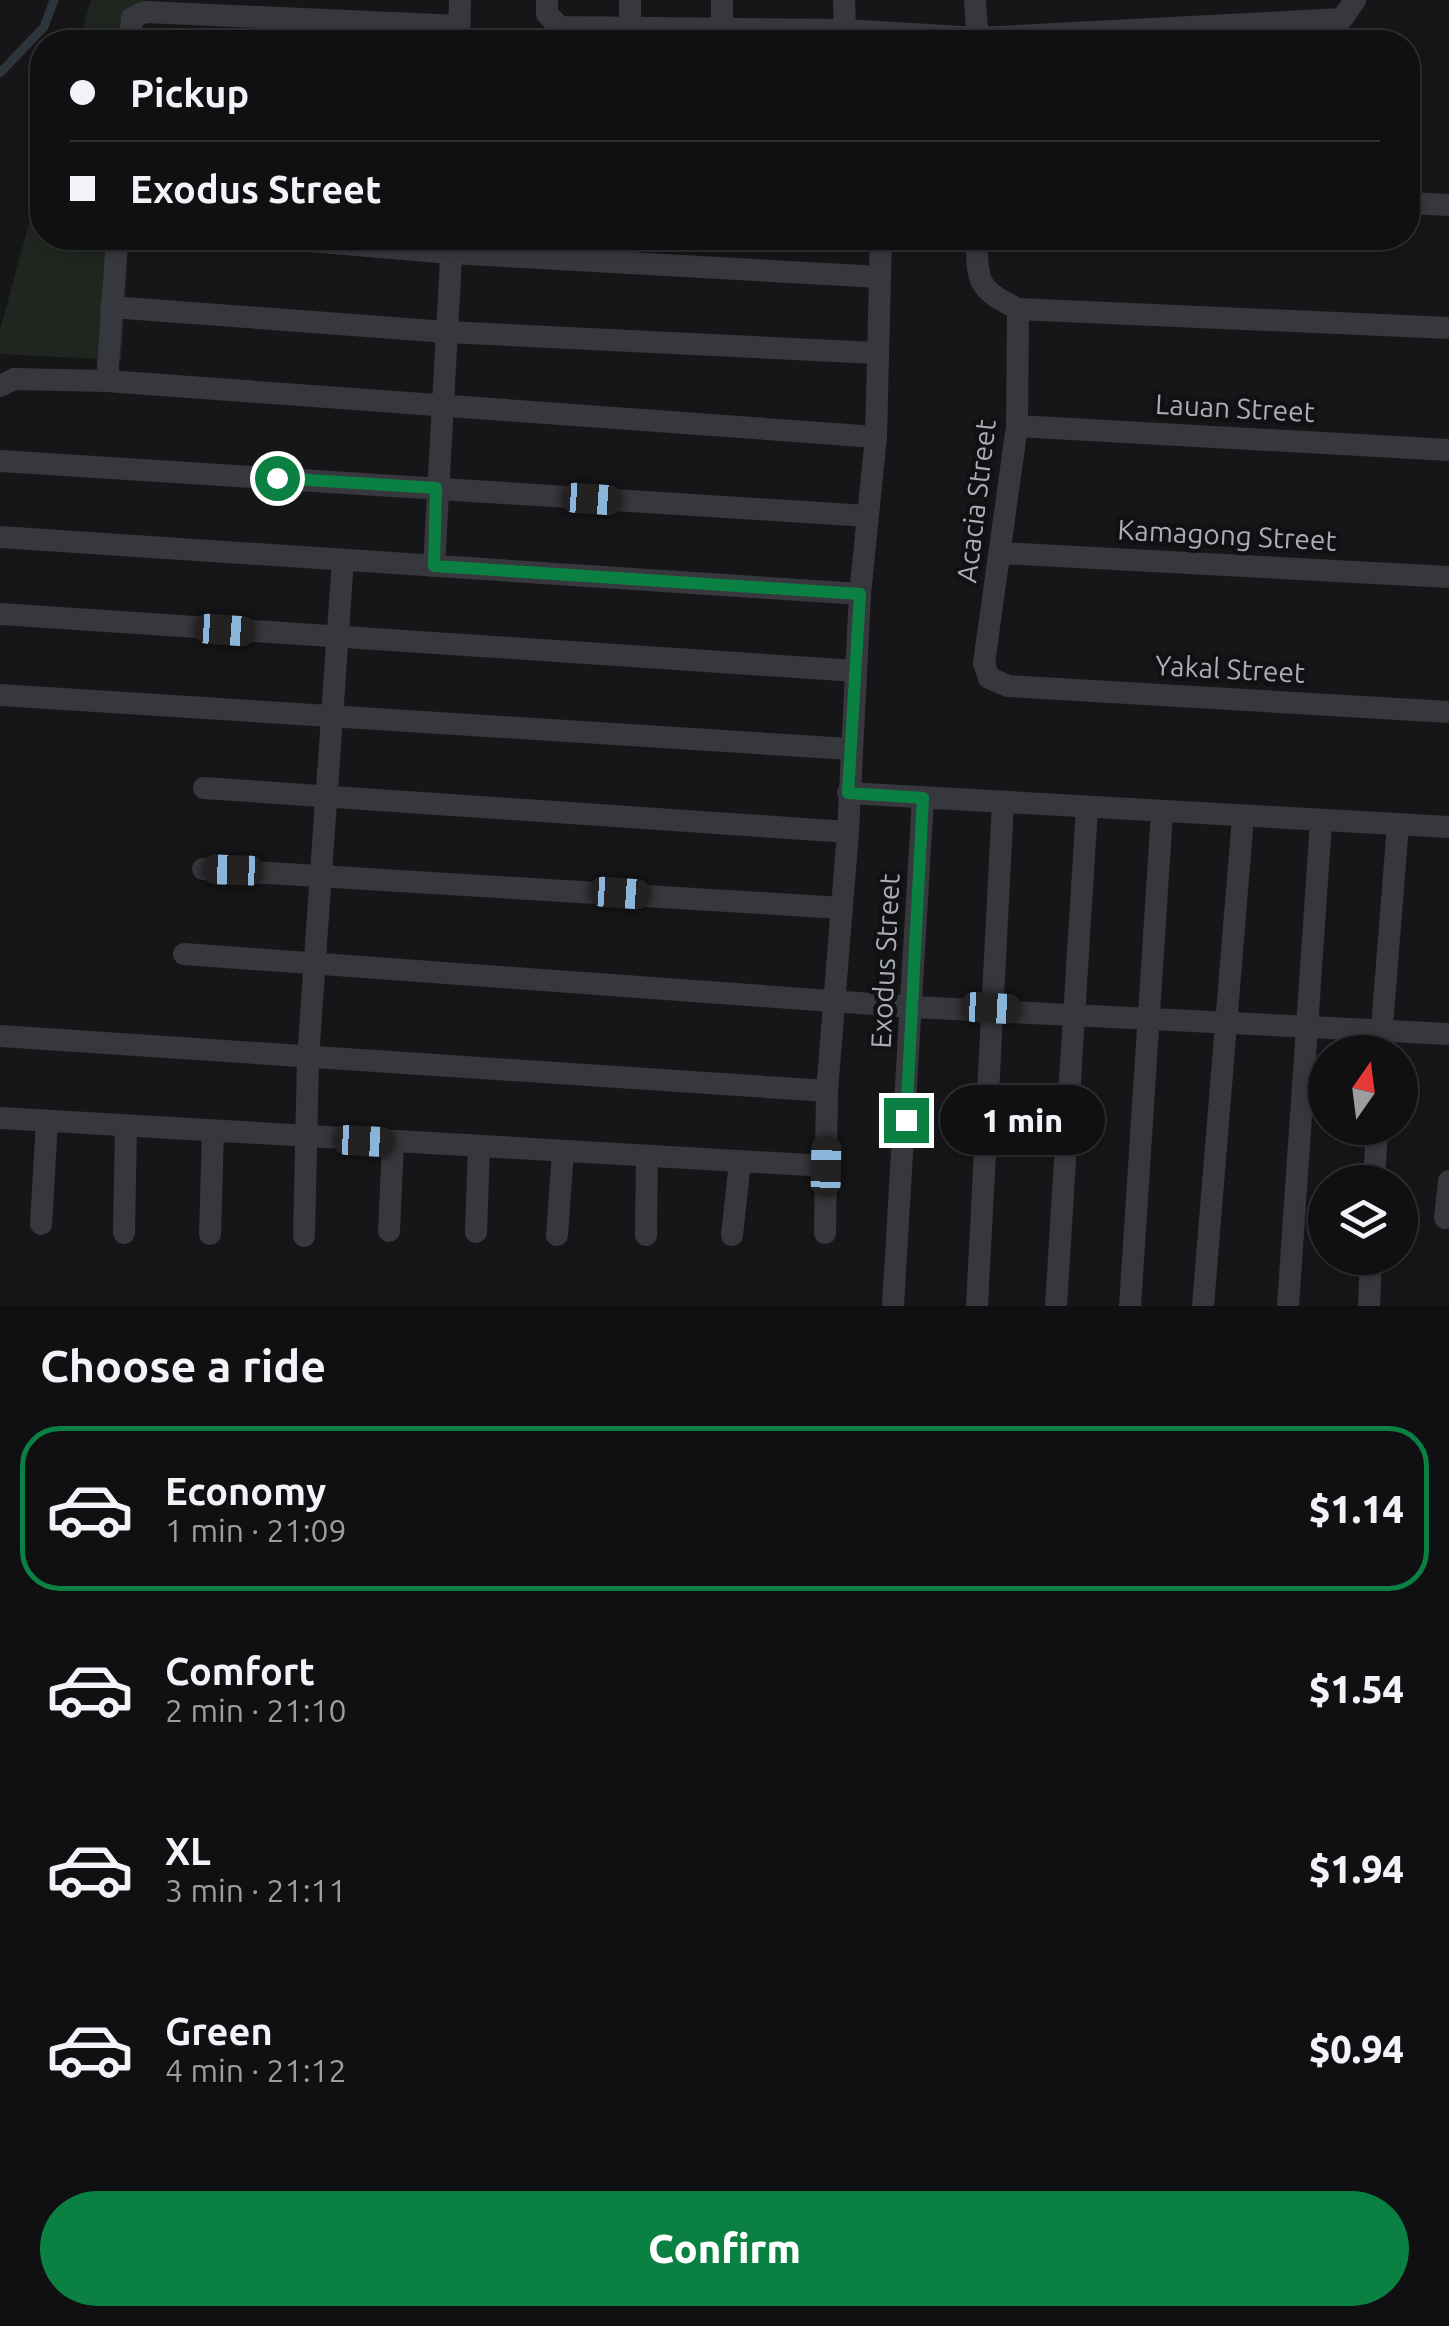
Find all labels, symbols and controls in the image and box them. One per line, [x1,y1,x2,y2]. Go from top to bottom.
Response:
text: Pickup [130,72,249,114]
text: Exodus Street [130,168,381,210]
street label: Lauan Street [1155,388,1316,427]
street label: Acacia Street [950,418,1001,584]
route start [255,456,300,501]
car [561,482,623,516]
street label: Kamagong Street [1117,513,1337,556]
car [194,613,256,647]
street label: Yakal Street [1154,649,1306,688]
car [202,854,264,886]
street label: Exodus Street [864,873,905,1049]
car [589,876,651,910]
car [960,991,1022,1025]
north arrow [1308,1035,1418,1145]
map controls [1308,1035,1418,1275]
callout: 1 min [941,1085,1106,1155]
route end [884,1098,929,1143]
text: 1 min [982,1102,1063,1138]
car [333,1124,395,1158]
car [810,1136,842,1196]
button: layers [1308,1165,1418,1275]
text: Choose a ride [40,1340,326,1391]
icon: car [45,1464,135,1554]
text: Economy [165,1470,326,1512]
text: $1.14 [1309,1488,1404,1530]
text: 1 min · 21:09 [165,1512,347,1548]
icon: car [45,1644,135,1734]
text: Comfort [165,1650,315,1692]
text: $1.54 [1309,1668,1404,1710]
text: 2 min · 21:10 [165,1692,347,1728]
icon: car [45,1824,135,1914]
text: XL [165,1830,211,1872]
text: $1.94 [1309,1848,1404,1890]
text: 3 min · 21:11 [165,1872,347,1908]
icon: car [45,2004,135,2094]
text: Green [165,2010,273,2052]
text: $0.94 [1309,2028,1404,2070]
text: 4 min · 21:12 [165,2052,347,2088]
button: Confirm [40,2191,1409,2306]

